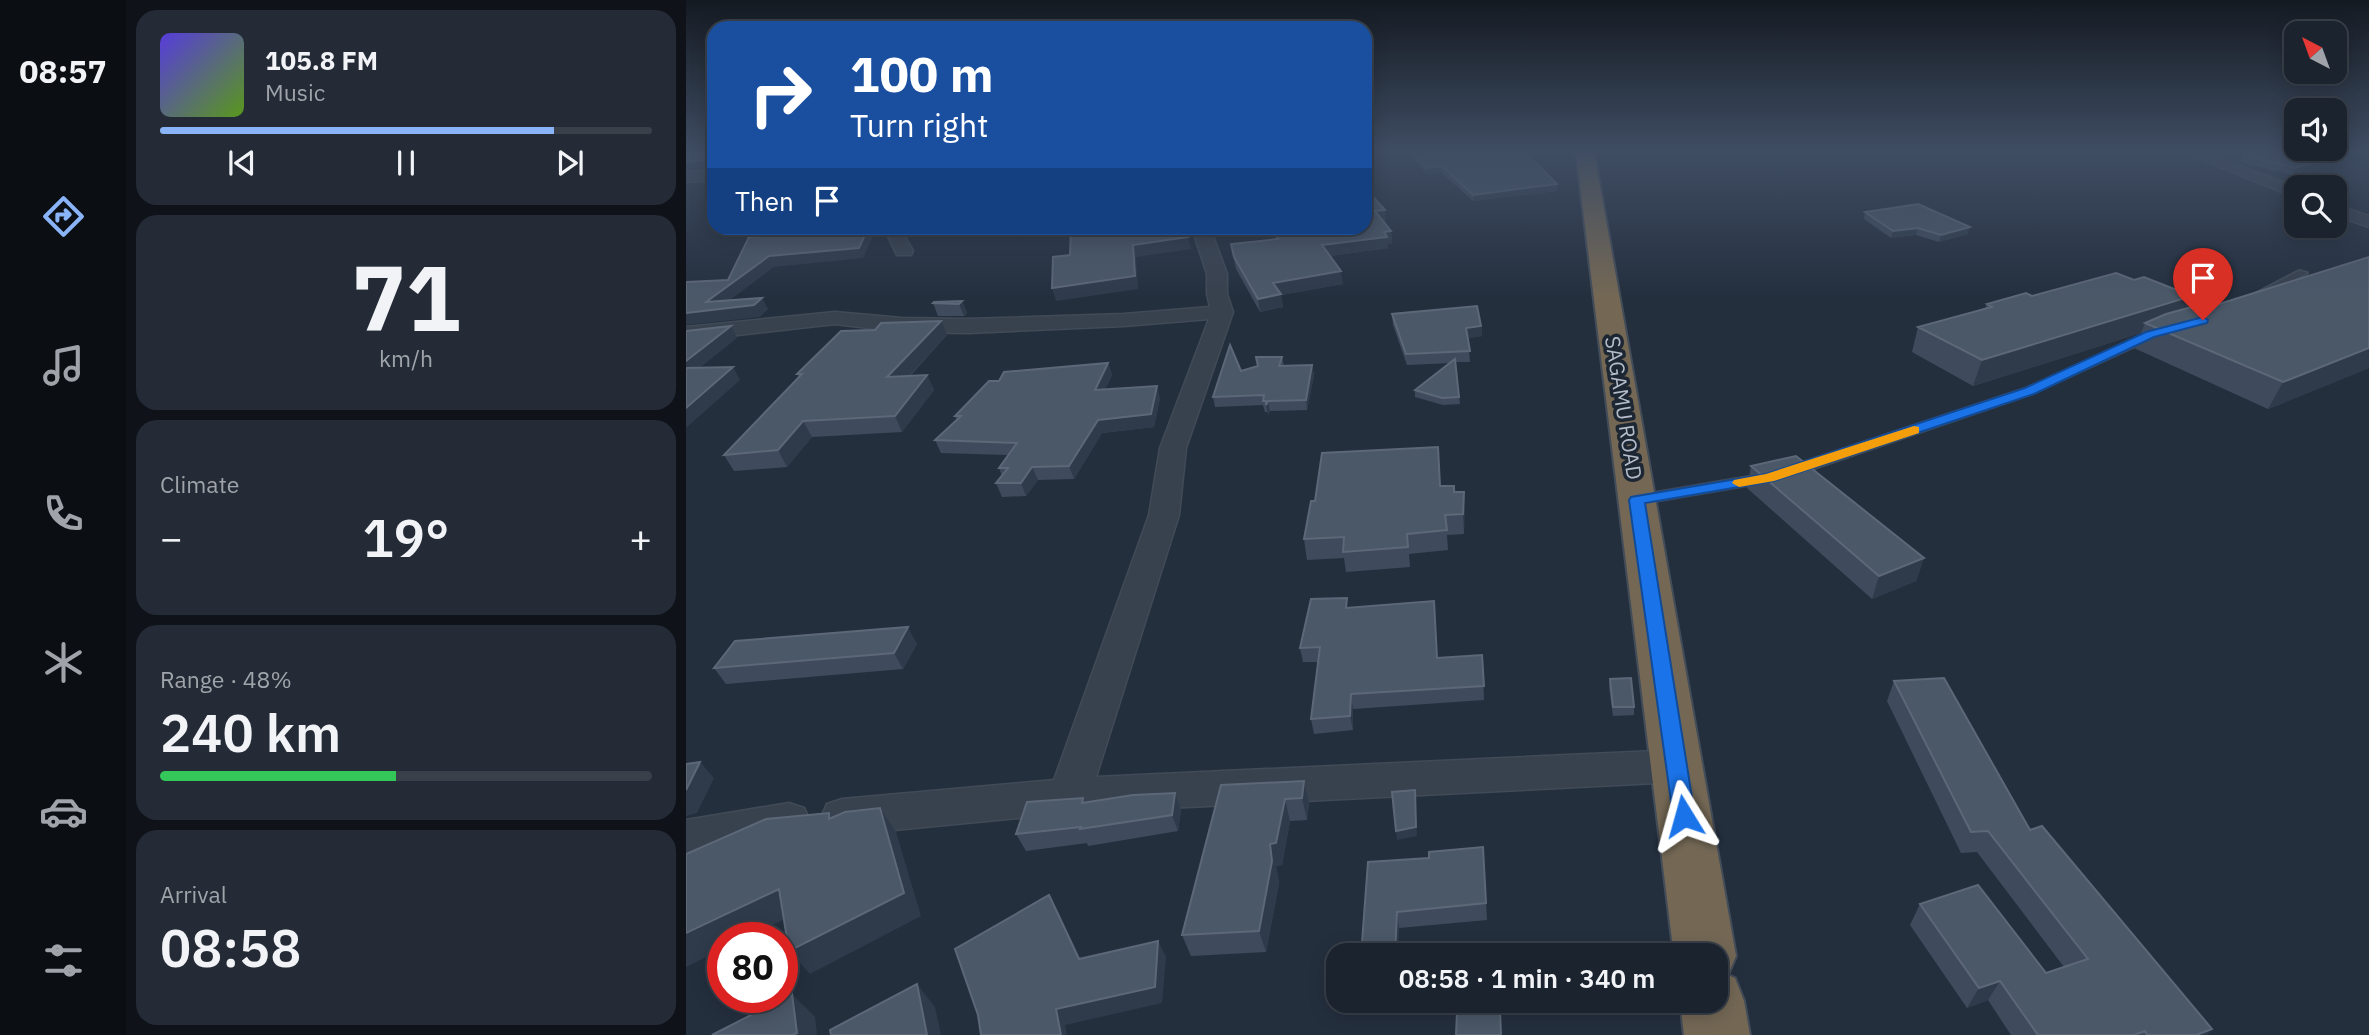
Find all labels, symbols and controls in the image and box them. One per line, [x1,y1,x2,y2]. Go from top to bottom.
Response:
north arrow [2284,21,2347,84]
map controls [2284,21,2347,238]
text: 100 m [850,42,994,105]
text: 105.8 FM [265,43,378,77]
icon: right [735,49,826,140]
text: 08:57 [19,50,107,92]
text: Music [265,77,325,107]
button: sound [2284,98,2347,161]
text: Turn right [850,104,988,146]
icon: previous [223,144,261,182]
icon: pause [387,144,425,182]
icon: next [551,144,589,182]
button: search [2284,175,2347,238]
icon: arrive [808,182,846,220]
text: Then [735,184,794,218]
icon: directions [39,192,88,241]
text: 71 [351,238,461,356]
pin [2173,248,2233,320]
icon: arrive [2184,259,2222,297]
street label: SAGAMU ROAD [1599,334,1649,482]
icon: music [39,341,88,390]
text: km/h [379,343,433,373]
text: Climate [160,469,239,499]
icon: phone [39,489,88,538]
text: 19° [363,504,449,571]
text: − [160,513,183,562]
text: + [629,513,652,562]
icon: climate [39,638,88,687]
text: Range · 48% [160,664,292,694]
text: 240 km [160,699,341,766]
position arrow [1647,779,1721,853]
icon: car [39,787,88,836]
text: Arrival [160,879,227,909]
text: 08:58 [160,914,301,981]
speed limit sign: 80 [707,922,798,1013]
icon: filters [39,936,88,985]
text: 08:58 · 1 min · 340 m [1399,961,1655,995]

